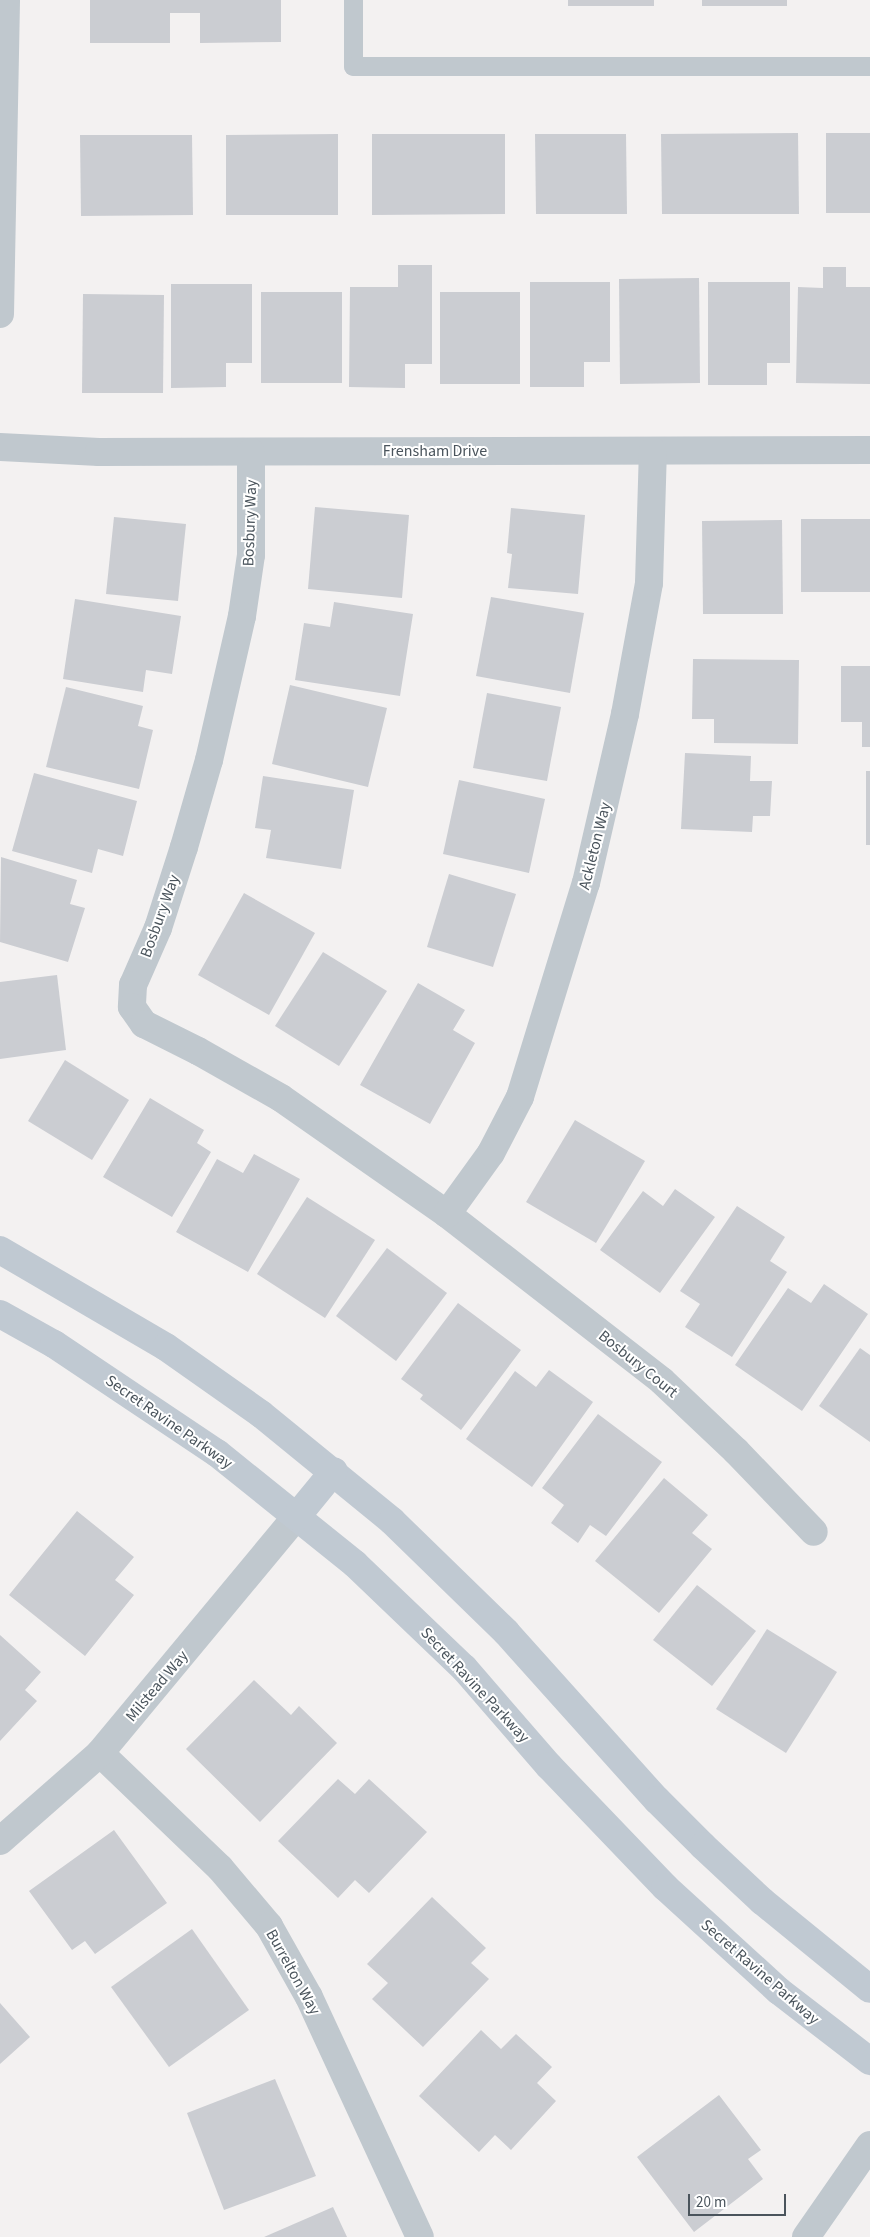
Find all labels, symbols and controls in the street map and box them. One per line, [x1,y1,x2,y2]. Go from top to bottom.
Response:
street label: Frensham Drive [383,441,487,461]
street label: Bosbury Way [239,479,261,567]
street label: Ackleton Way [575,800,615,892]
street label: Bosbury Way [136,872,184,960]
street label: Bosbury Court [594,1326,682,1402]
street label: Secret Ravine Parkway [102,1371,236,1473]
street label: Secret Ravine Parkway [417,1623,533,1747]
street label: Milstead Way [122,1647,192,1725]
street label: Secret Ravine Parkway [697,1915,823,2029]
street label: Burrelton Way [262,1926,324,2018]
scale bar [690,2184,788,2216]
text: 20 m [696,2192,726,2213]

